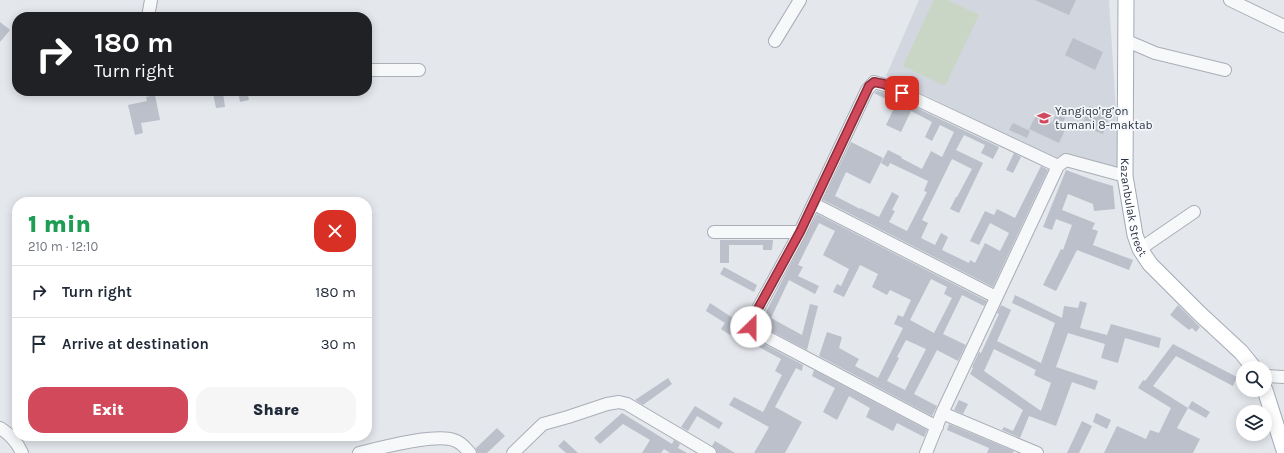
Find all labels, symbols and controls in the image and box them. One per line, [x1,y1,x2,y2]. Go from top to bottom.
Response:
text: 180 m [94,26,173,59]
icon: right [28,28,80,80]
text: Turn right [94,60,174,82]
pin [885,76,919,110]
icon: arrive [891,82,913,104]
place label: Yangiqo’rg’on tumani 8-maktab [1055,104,1153,132]
school or university icon: Yangiqo’rg’on tumani 8-maktab [1036,110,1052,126]
street label: Kazanbulak Street [1118,158,1150,260]
text: 1 min [28,210,91,238]
button: close [314,210,356,252]
text: 210 m · 12:10 [28,239,98,254]
icon: right [28,281,50,303]
text: Turn right [62,283,132,301]
text: 180 m [315,283,356,301]
position arrow [730,306,772,348]
icon: arrive [28,333,50,355]
text: Arrive at destination [62,335,209,353]
text: 30 m [321,335,356,353]
map controls [1236,361,1272,441]
button: search [1236,361,1272,397]
button: Exit [28,387,188,433]
button: Share [196,387,356,433]
button: layers [1236,405,1272,441]

